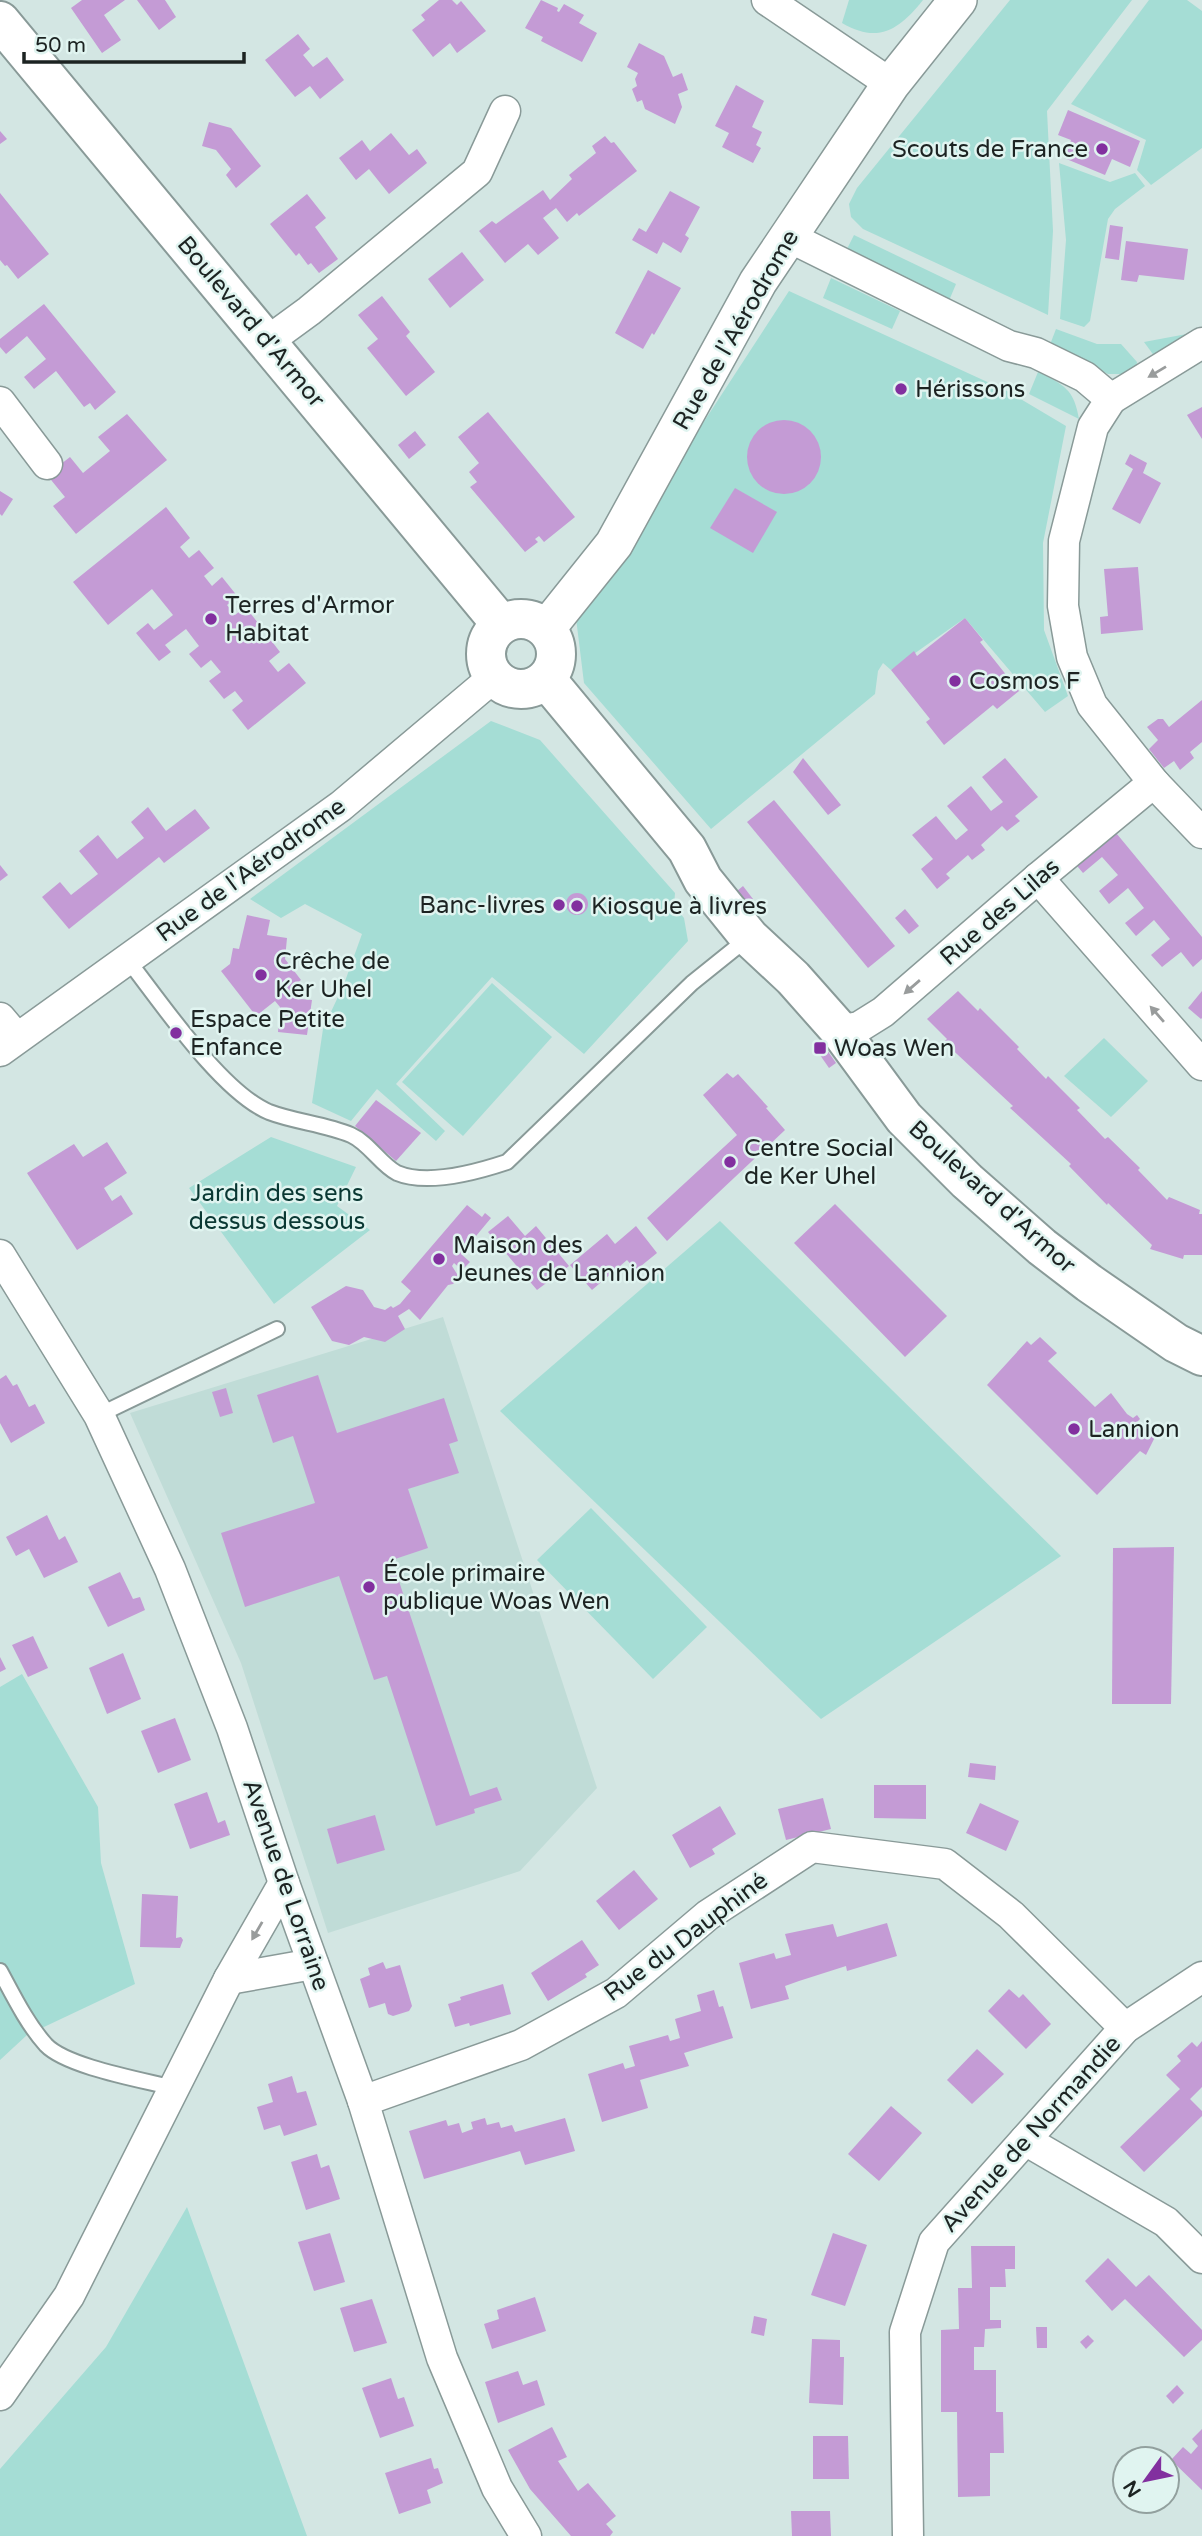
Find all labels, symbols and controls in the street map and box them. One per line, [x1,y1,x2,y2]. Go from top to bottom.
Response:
scale bar [24,21,245,65]
text: 50 m [35,33,86,58]
place label: Scouts de France [892,135,1088,164]
marker: Scouts de France [1094,141,1110,157]
street label: Rue de l'Aérodrome [667,225,805,435]
street label: Boulevard d'Armor [171,230,332,414]
one-way arrow [1148,366,1167,378]
place label: Hérissons [915,375,1025,404]
marker: Hérissons [893,381,909,397]
place label: Terres d'Armor Habitat [225,591,395,648]
marker: Terres d'Armor Habitat [203,611,219,627]
place label: Cosmos F [969,667,1080,696]
marker: Cosmos F [947,673,963,689]
street label: Rue de l'Aérodrome [151,792,351,948]
street label: Rue des Lilas [934,852,1066,972]
place label: Banc-livres [419,891,545,920]
place label: Kiosque à livres [591,892,767,921]
marker: Banc-livres [551,897,567,913]
marker: Kiosque à livres [569,898,585,914]
place label: Crêche de Ker Uhel [275,947,390,1004]
marker: Crêche de Ker Uhel [253,967,269,983]
one-way arrow [904,979,921,994]
place label: Espace Petite Enfance [190,1005,345,1062]
one-way arrow [1150,1005,1165,1022]
marker: Espace Petite Enfance [168,1025,184,1041]
place label: Woas Wen [834,1034,954,1063]
marker: Woas Wen [812,1040,828,1056]
street label: Boulevard d'Armor [903,1114,1082,1280]
place label: Centre Social de Ker Uhel [744,1134,894,1191]
marker: Centre Social de Ker Uhel [722,1154,738,1170]
park label: Jardin des sens dessus dessous [189,1179,365,1236]
place label: Maison des Jeunes de Lannion [453,1231,665,1288]
marker: Maison des Jeunes de Lannion [431,1251,447,1267]
place label: Lannion [1088,1415,1180,1444]
marker: Lannion [1066,1421,1082,1437]
place label: École primaire publique Woas Wen [383,1558,610,1616]
marker: École primaire publique Woas Wen [361,1579,377,1595]
street label: Avenue de Lorraine [236,1776,336,1994]
street label: Rue du Dauphiné [599,1866,773,2008]
one-way arrow [251,1921,263,1940]
street label: Avenue de Normandie [935,2030,1127,2238]
north arrow [1111,2445,1181,2515]
text: N [1119,2476,1146,2501]

